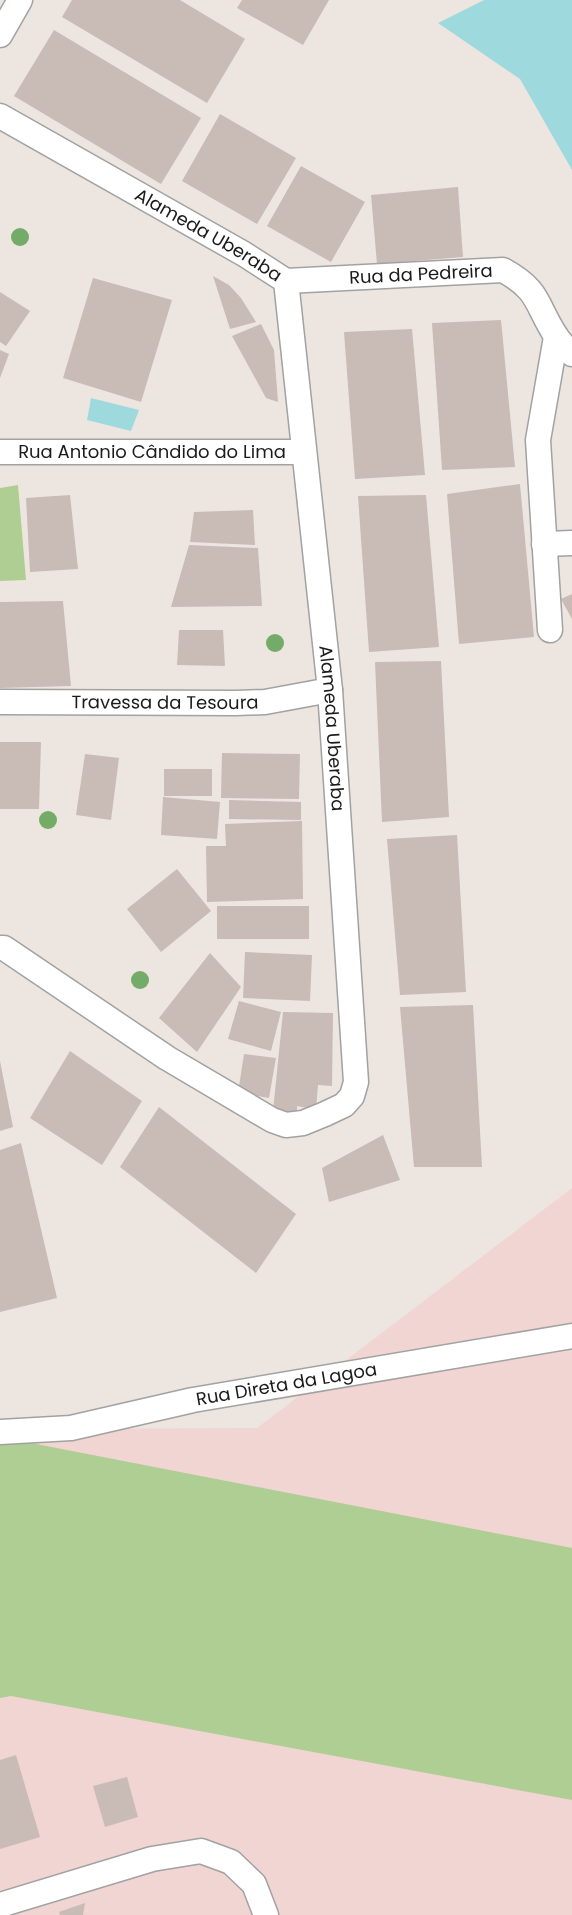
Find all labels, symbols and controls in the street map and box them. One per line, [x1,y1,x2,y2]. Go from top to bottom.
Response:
street label: Alameda Uberaba [131,182,287,287]
street label: Rua da Pedreira [348,258,493,290]
street label: Rua Antonio Cândido do Lima [18,439,286,464]
street label: Alameda Uberaba [313,644,351,812]
street label: Travessa da Tesoura [71,689,259,715]
street label: Rua Direta da Lagoa [194,1356,379,1411]

